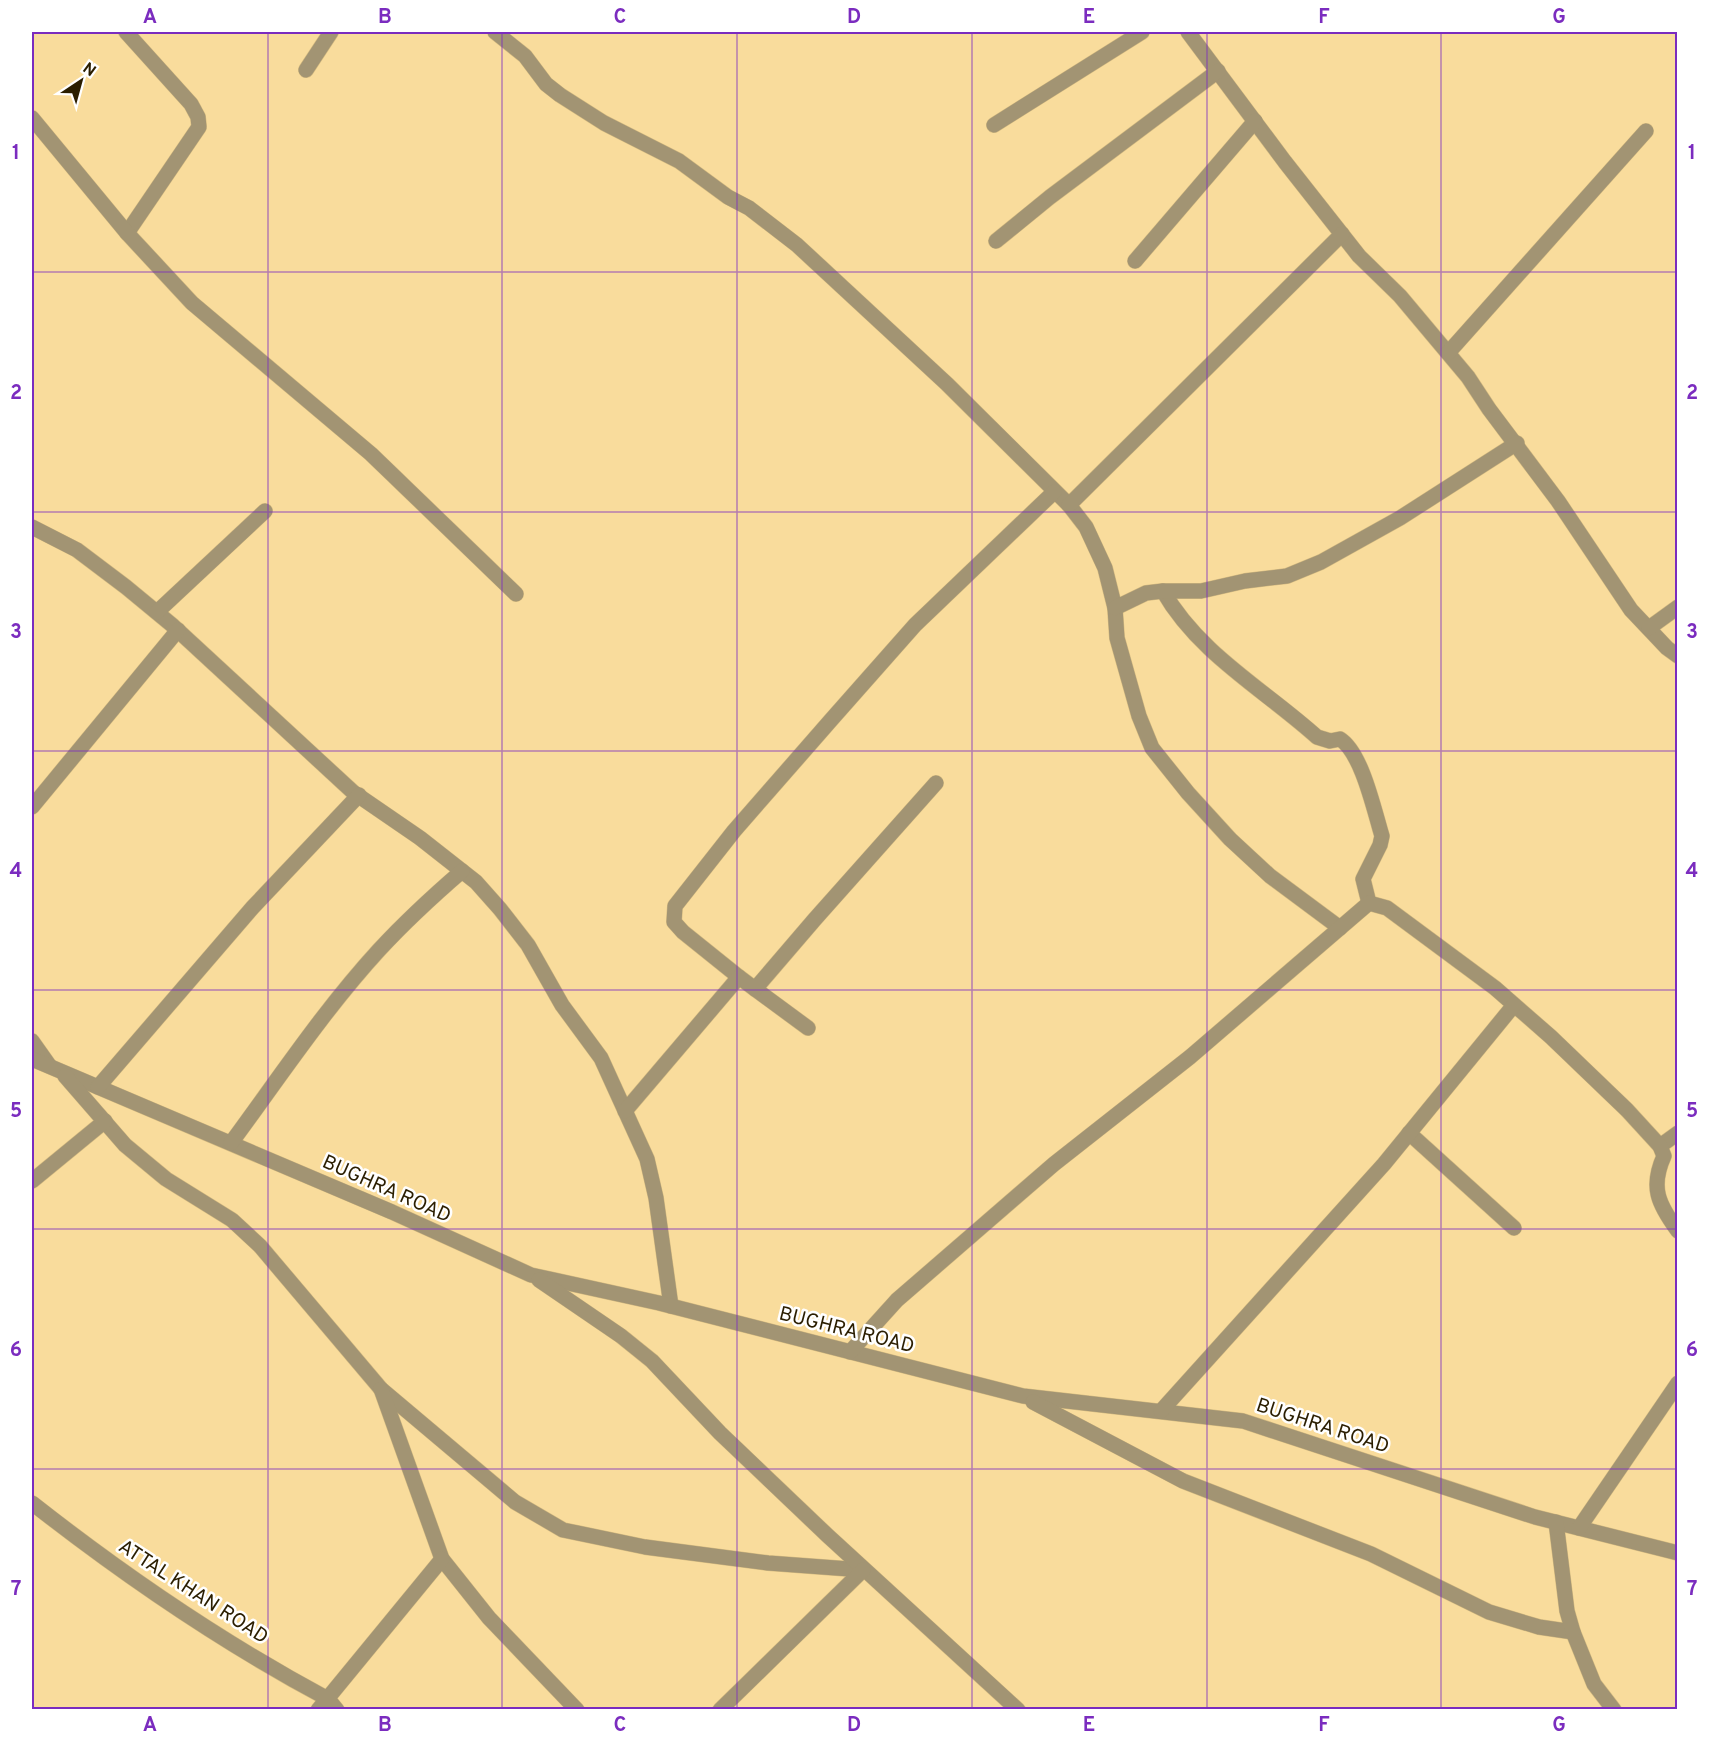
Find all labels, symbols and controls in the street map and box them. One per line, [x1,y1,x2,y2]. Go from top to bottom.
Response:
text: A [143,5,157,31]
text: B [378,5,392,31]
text: C [614,5,626,31]
text: D [847,5,861,31]
text: E [1083,5,1095,31]
text: F [1318,5,1330,31]
text: G [1552,5,1566,31]
north arrow [51,51,111,111]
text: N [78,59,99,82]
text: 1 [12,141,20,167]
text: 1 [1688,141,1696,167]
text: 2 [10,381,22,407]
text: 2 [1686,381,1698,407]
text: 3 [10,620,22,646]
text: 3 [1686,620,1698,646]
text: 4 [10,859,22,885]
text: 4 [1686,859,1698,885]
text: 5 [10,1099,22,1125]
text: 5 [1686,1099,1698,1125]
street label: BUGHRA ROAD [318,1150,455,1230]
street label: BUGHRA ROAD [776,1302,917,1360]
text: 6 [10,1338,22,1364]
text: 6 [1686,1338,1698,1364]
street label: BUGHRA ROAD [1253,1393,1392,1461]
street label: ATTAL KHAN ROAD [113,1534,273,1651]
text: 7 [11,1577,21,1603]
text: 7 [1687,1577,1697,1603]
text: A [143,1713,157,1739]
text: B [378,1713,392,1739]
text: C [614,1713,626,1739]
text: D [847,1713,861,1739]
text: E [1083,1713,1095,1739]
text: F [1318,1713,1330,1739]
text: G [1552,1713,1566,1739]

